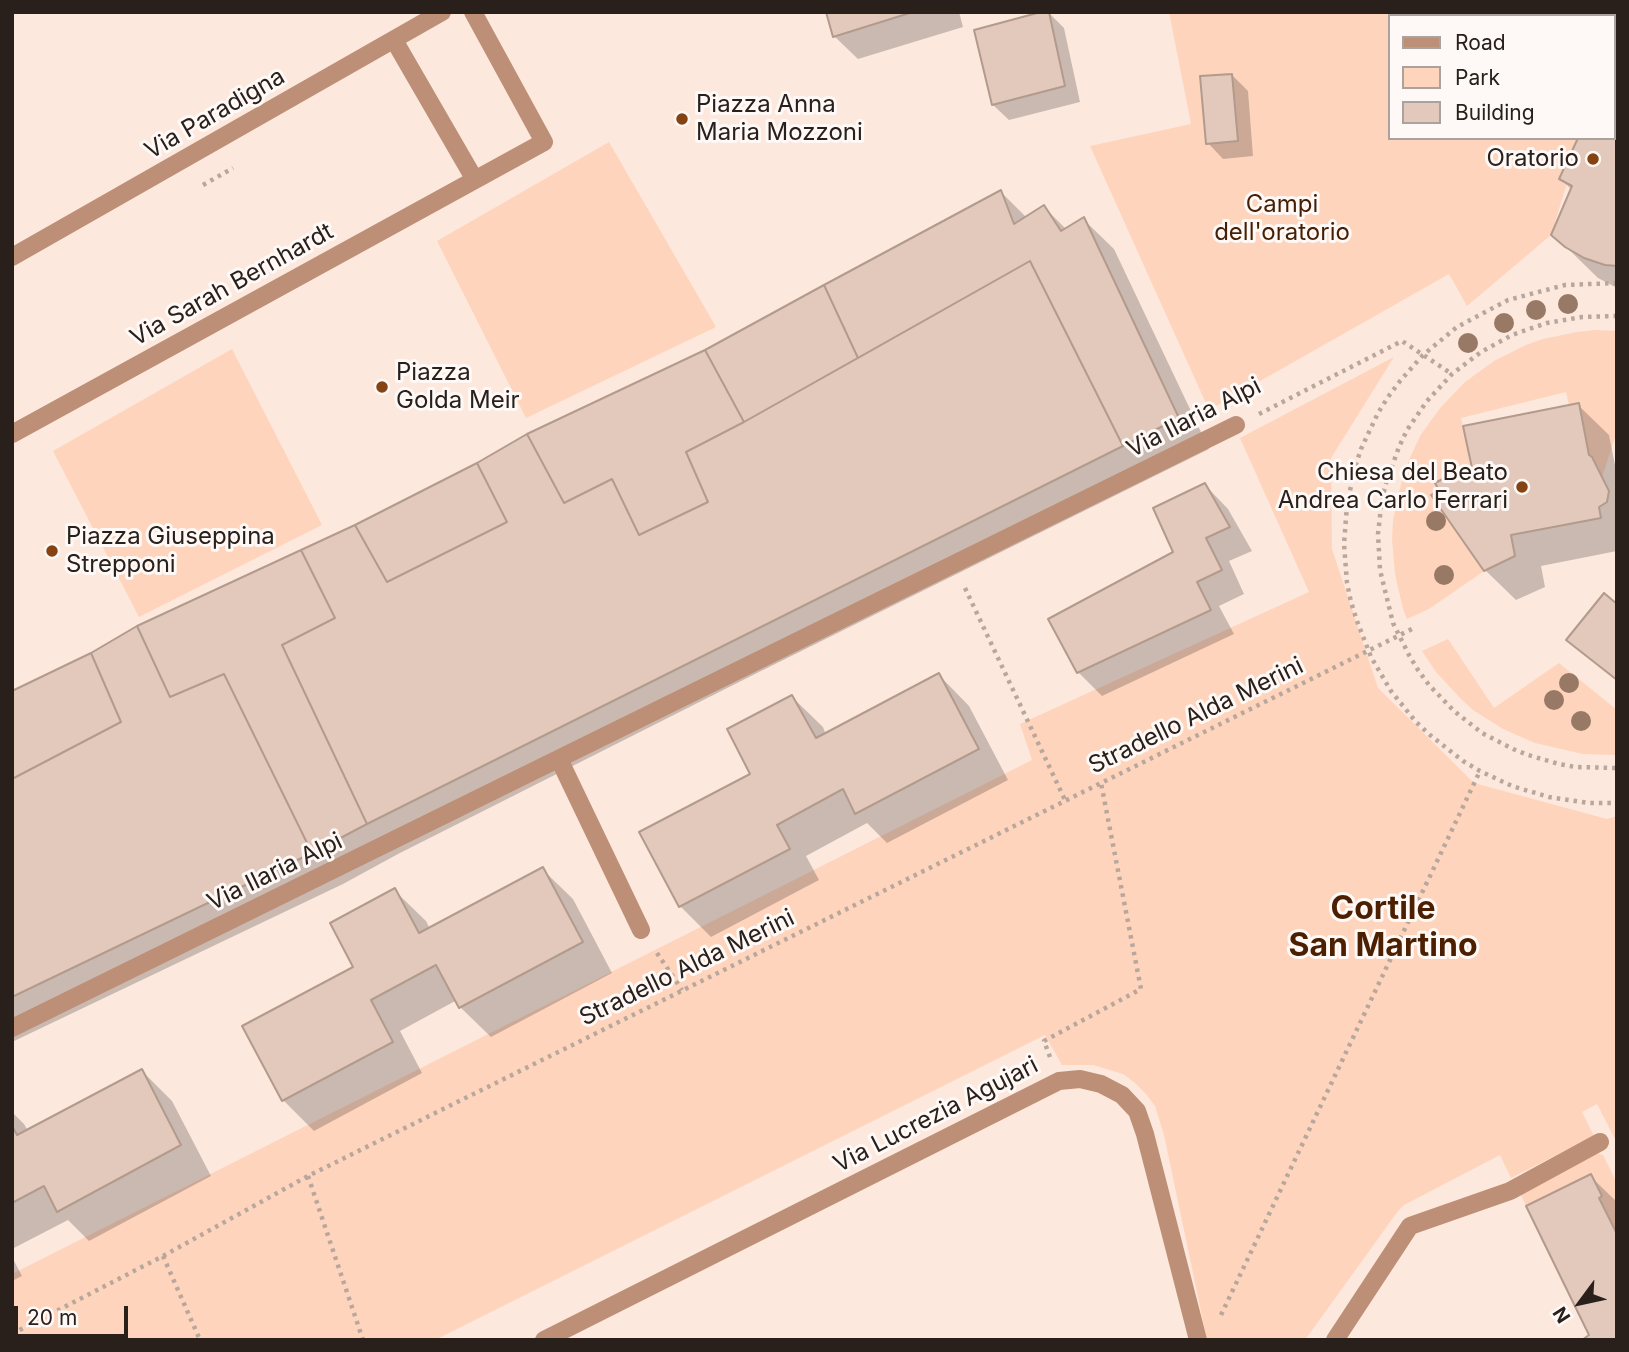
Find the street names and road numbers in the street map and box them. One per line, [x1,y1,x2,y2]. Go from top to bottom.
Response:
street label: Via Paradigna [140,62,290,166]
street label: Via Sarah Bernhardt [126,217,338,353]
street label: Via Ilaria Alpi [1122,372,1266,464]
street label: Stradello Alda Merini [1084,651,1308,781]
street label: Via Ilaria Alpi [203,827,347,917]
street label: Stradello Alda Merini [575,903,799,1033]
street label: Via Lucrezia Agujari [829,1051,1043,1179]

